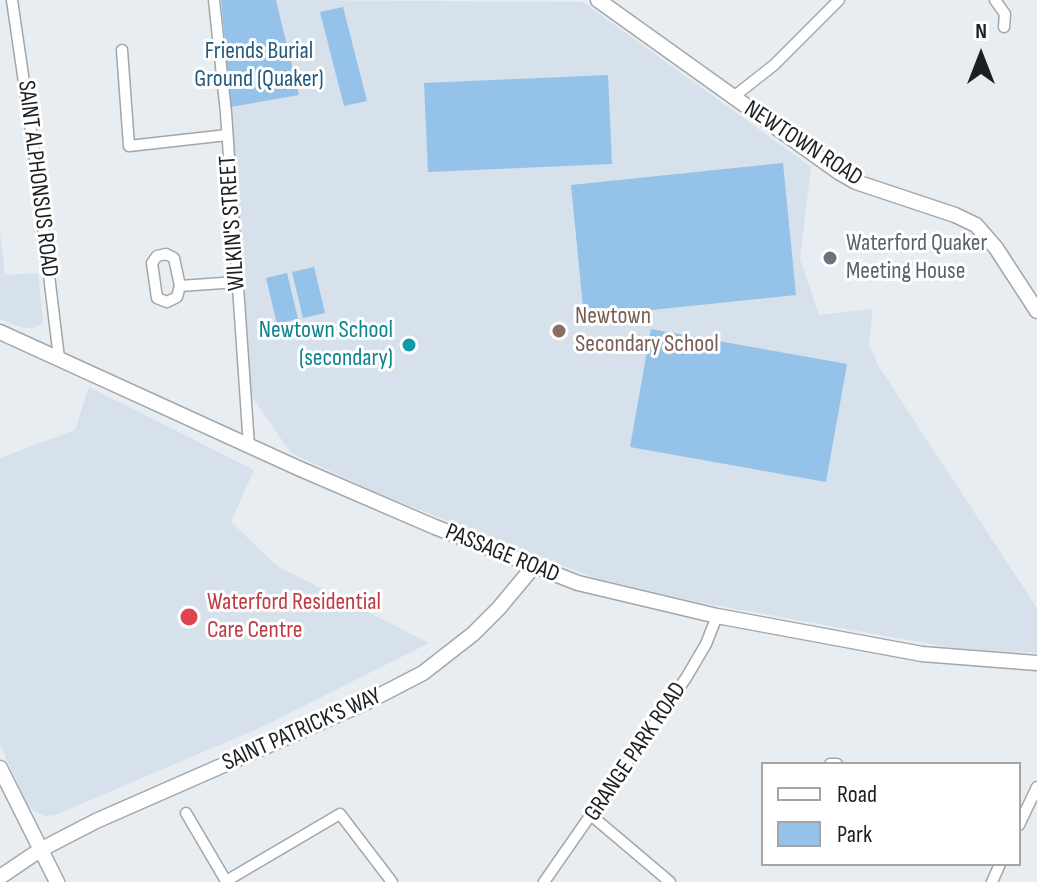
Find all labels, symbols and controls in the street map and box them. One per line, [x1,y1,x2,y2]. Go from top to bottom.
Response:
north arrow [941,16,1021,96]
text: N [975,18,987,45]
park label: Friends Burial Ground (Quaker) [194,38,324,94]
street label: SAINT ALPHONSUS ROAD [11,79,63,279]
street label: NEWTOWN ROAD [738,95,868,193]
street label: WILKIN'S STREET [214,154,252,292]
place label: Waterford Quaker Meeting House [846,230,987,286]
marker: Waterford Quaker Meeting House [821,249,839,267]
place label: Newtown Secondary School [575,303,719,359]
place label: Newtown School (secondary) [259,317,393,373]
marker: Newtown Secondary School [550,322,568,340]
marker: Newtown School (secondary) [400,336,418,354]
street label: PASSAGE ROAD [441,518,563,590]
place label: Waterford Residential Care Centre [207,589,381,645]
marker: Waterford Residential Care Centre [178,606,200,628]
street label: GRANGE PARK ROAD [579,677,693,827]
street label: SAINT PATRICK'S WAY [218,682,386,778]
legend [761,762,1021,866]
text: Road [837,780,877,809]
text: Park [837,820,872,849]

